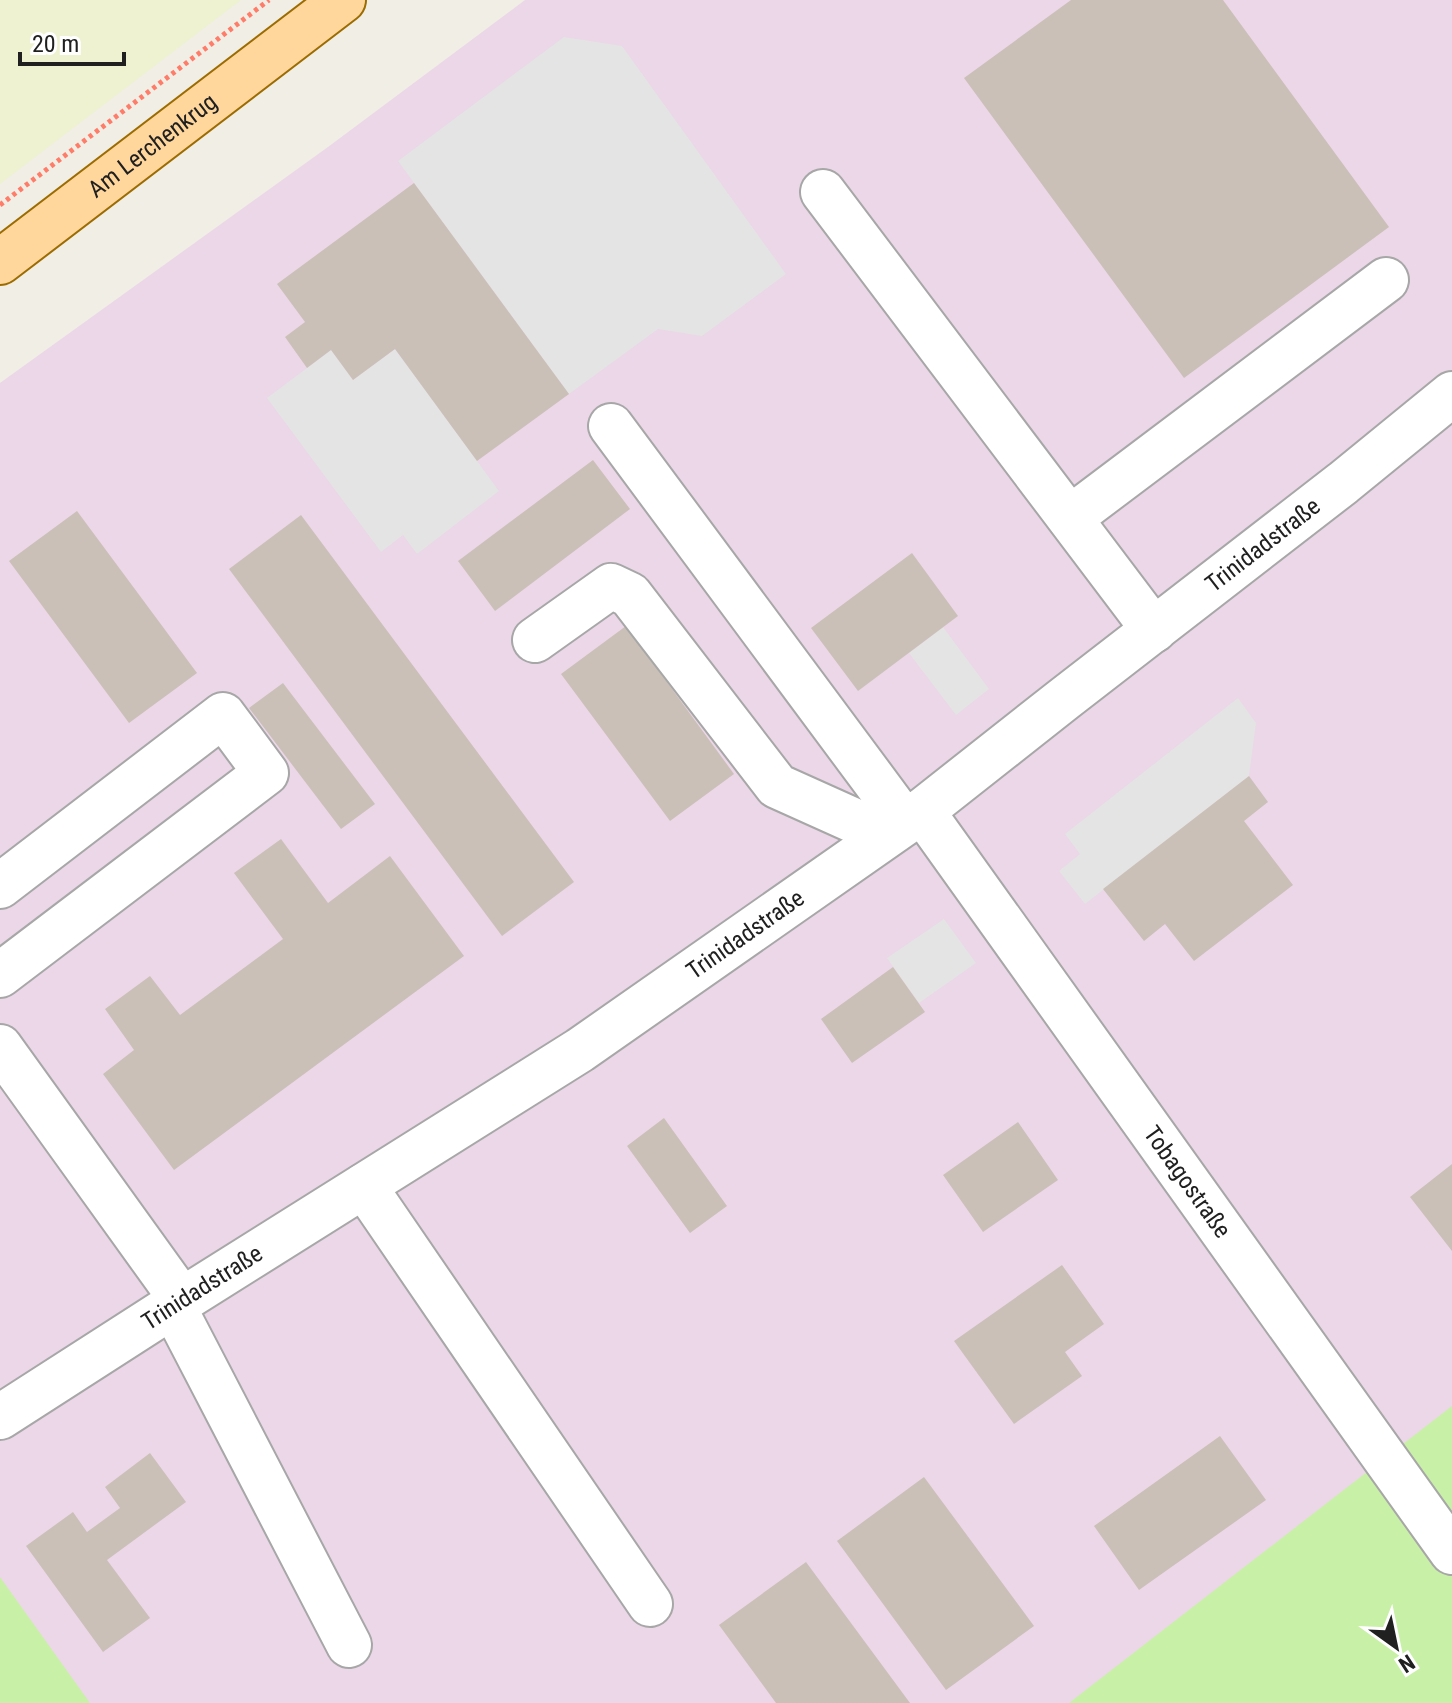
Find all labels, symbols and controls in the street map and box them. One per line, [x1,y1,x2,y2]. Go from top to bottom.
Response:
scale bar [20,16,124,66]
text: 20 m [32,30,79,58]
street label: Am Lerchenkrug [83,87,222,203]
street label: Trinidadstraße [1200,492,1326,598]
street label: Trinidadstraße [681,884,809,985]
street label: Tobagostraße [1138,1121,1237,1243]
street label: Trinidadstraße [137,1239,268,1336]
north arrow [1356,1607,1436,1687]
text: N [1394,1649,1419,1678]

